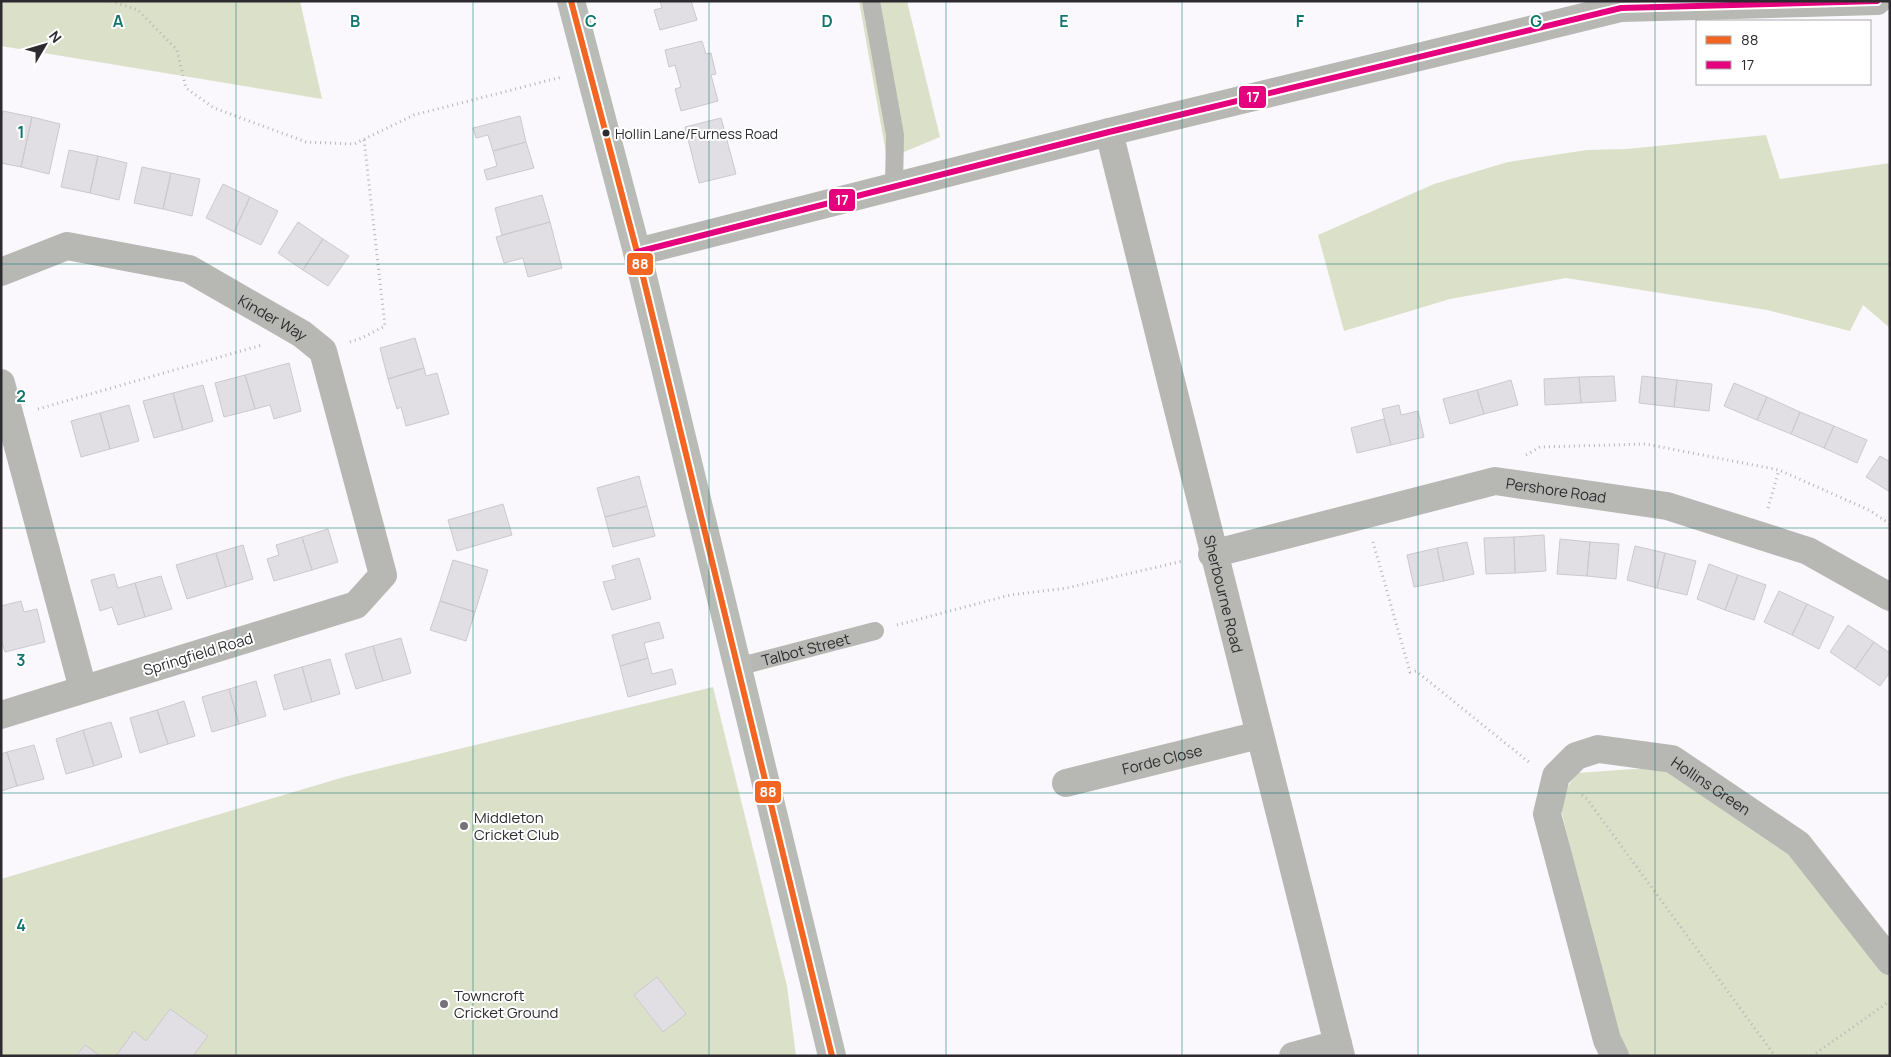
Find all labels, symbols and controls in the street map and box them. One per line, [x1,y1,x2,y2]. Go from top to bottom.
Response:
text: A [113,10,124,32]
text: B [350,10,360,32]
text: C [585,10,597,32]
text: D [821,10,833,32]
text: E [1059,10,1069,32]
text: F [1296,10,1305,32]
text: G [1530,10,1542,32]
north arrow [20,20,70,70]
legend [1696,20,1871,85]
text: N [45,27,66,47]
text: 88 [1741,29,1758,50]
text: 17 [1741,54,1754,75]
line badge: 17 [1238,85,1267,109]
text: 17 [1246,87,1260,106]
text: 1 [17,121,25,143]
place label: Hollin Lane/Furness Road [615,124,778,143]
marker: Hollin Lane/Furness Road [601,128,611,138]
line badge: 17 [828,188,856,212]
text: 17 [835,190,849,209]
line badge: 88 [626,252,654,276]
text: 88 [631,254,649,273]
street label: Kinder Way [235,289,312,345]
text: 2 [16,385,26,407]
street label: Pershore Road [1505,472,1608,508]
street label: Sherbourne Road [1199,533,1249,655]
street label: Springfield Road [141,627,255,681]
street label: Talbot Street [759,627,852,671]
text: 3 [16,649,26,671]
street label: Forde Close [1120,739,1205,779]
street label: Hollins Green [1667,751,1755,820]
line badge: 88 [754,780,782,804]
text: 88 [759,782,777,801]
place label: Middleton Cricket Club [474,807,559,845]
marker: Middleton Cricket Club [458,820,470,832]
text: 4 [16,914,26,936]
place label: Towncroft Cricket Ground [454,985,558,1023]
marker: Towncroft Cricket Ground [438,998,450,1010]

